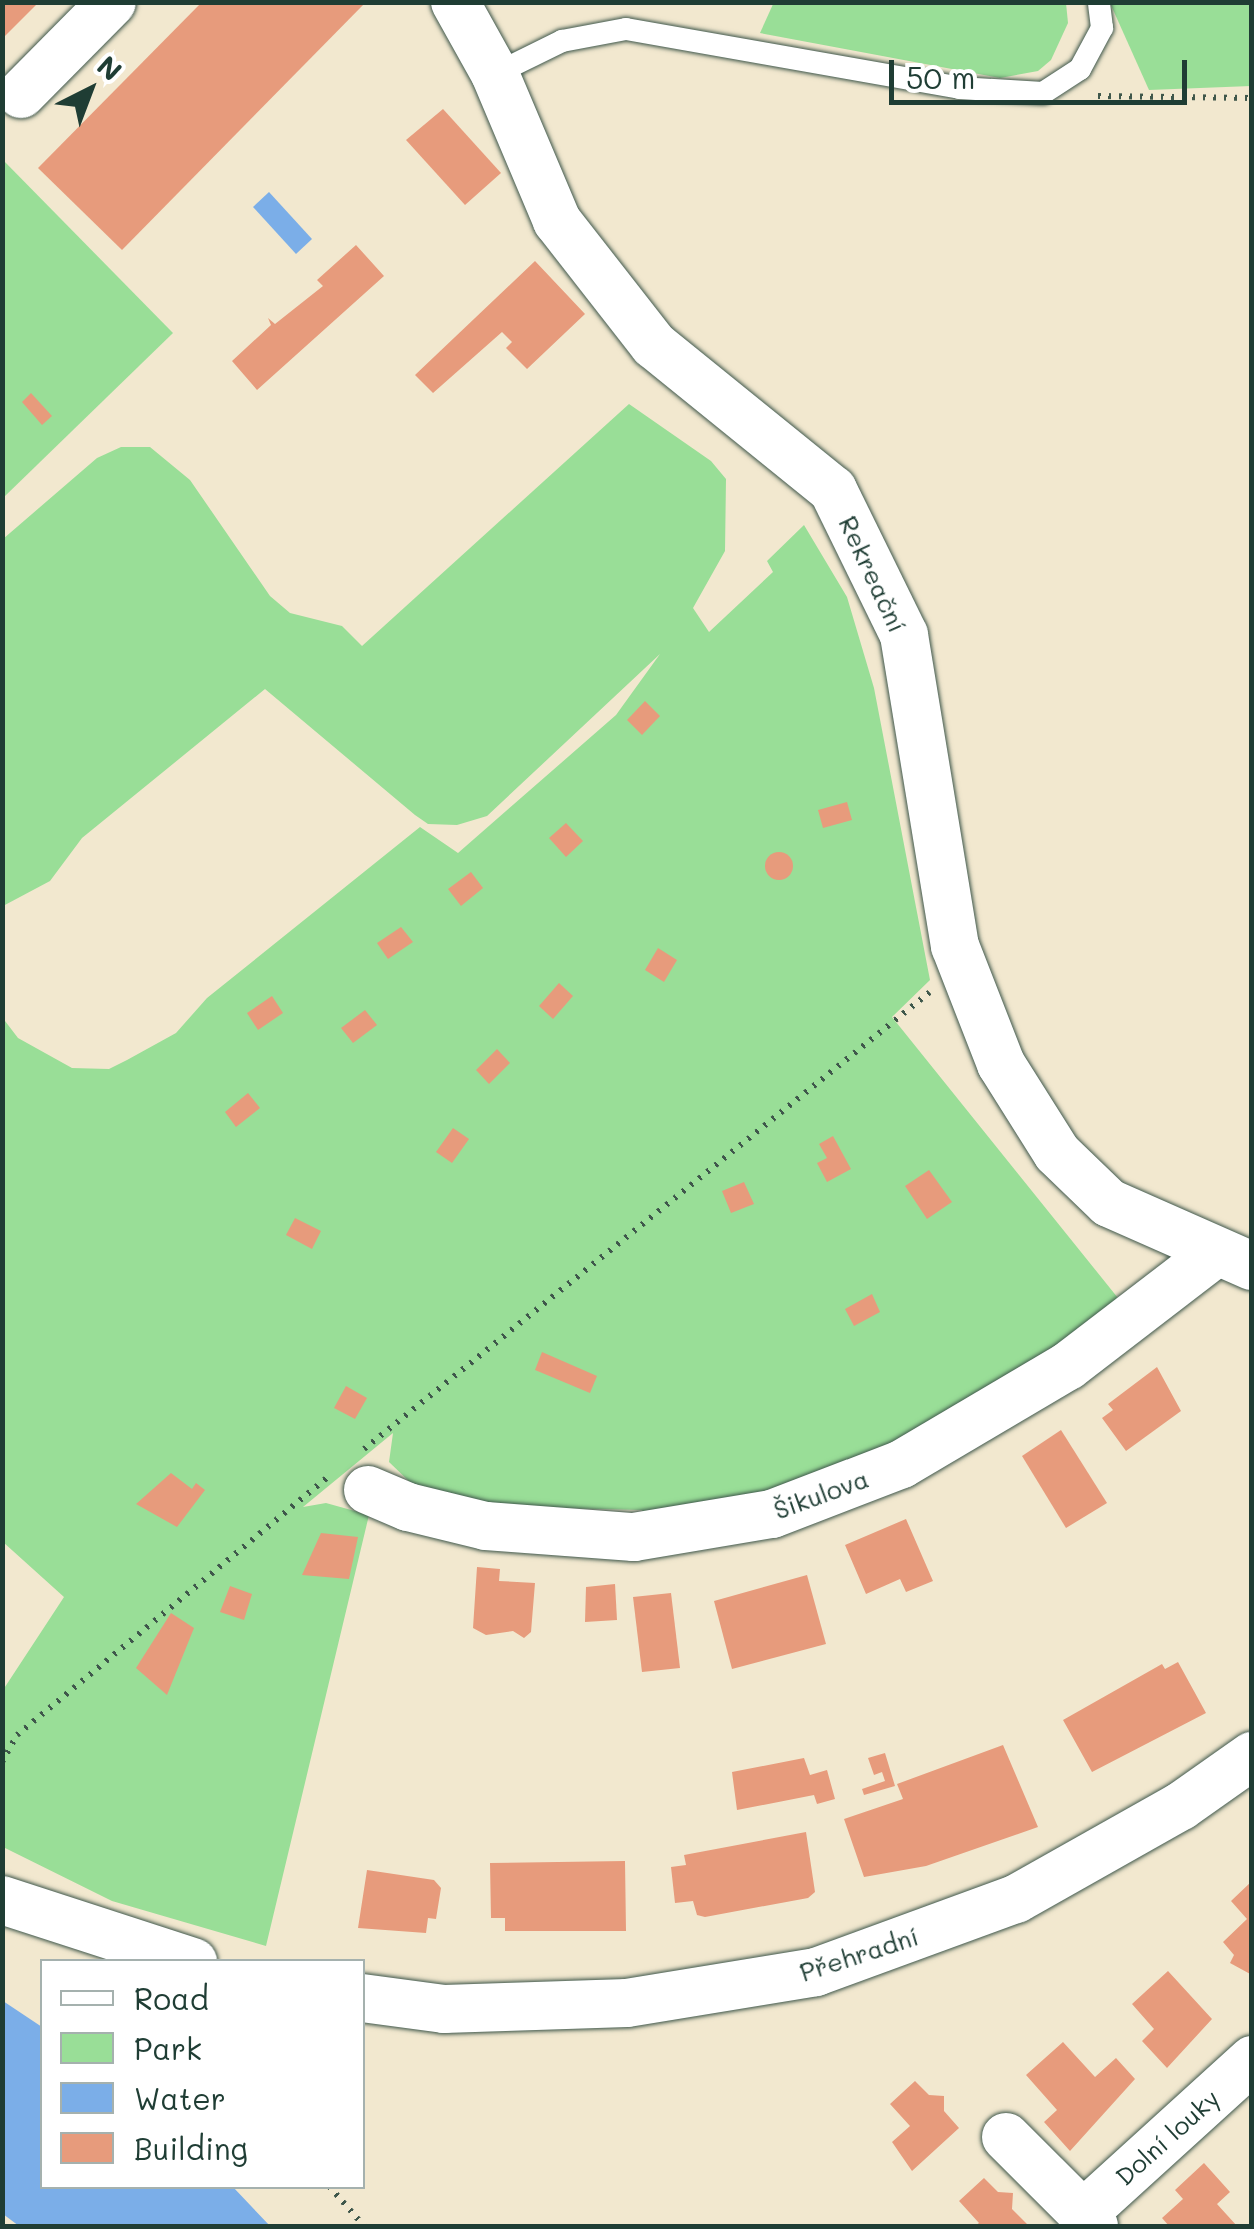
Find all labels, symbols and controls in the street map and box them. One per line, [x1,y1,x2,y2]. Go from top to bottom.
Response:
north arrow [40,40,140,140]
scale bar [894,40,1192,102]
text: N [90,47,130,88]
text: 50 m [906,57,976,97]
street label: Rekreační [833,511,913,637]
street label: Šikulova [770,1463,872,1525]
street label: Přehradní [796,1921,922,1987]
legend [40,1959,365,2189]
text: Road [134,1978,209,2018]
text: Park [134,2028,202,2068]
text: Water [134,2078,226,2118]
street label: Dolní louky [1109,2083,1225,2191]
text: Building [134,2128,248,2168]

